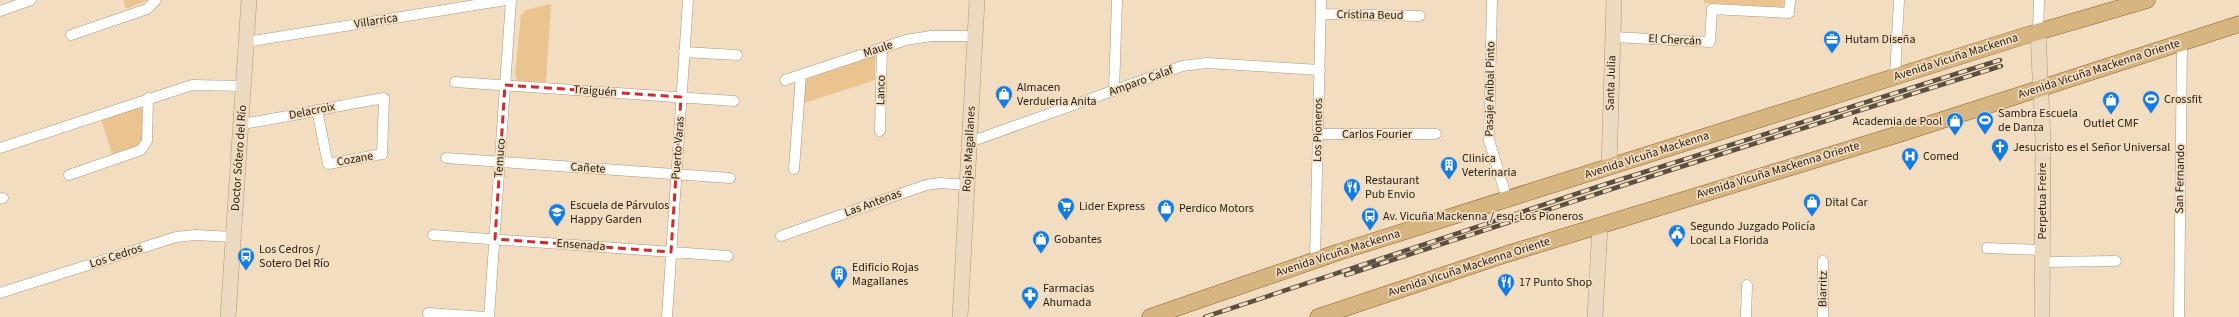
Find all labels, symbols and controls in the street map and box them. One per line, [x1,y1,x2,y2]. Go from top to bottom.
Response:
street label: Cristina Beud [1336,6,1404,24]
street label: Villarrica [353,9,399,33]
office icon: Hutam Diseña [1822,29,1842,54]
street label: Avenida Vicuña Mackenna [1892,29,2020,85]
street label: El Chercán [1648,30,1702,50]
place label: Hutam Diseña [1845,31,1915,48]
street label: Avenida Vicuña Mackenna Oriente [2016,35,2182,103]
street label: Maule [861,36,895,62]
street label: Pasaje Aníbal Pinto [1481,41,1499,137]
street label: Santa Julia [1602,55,1620,111]
street label: Amparo Calaf [1106,61,1176,101]
street label: Lanco [872,75,890,105]
place label: Almacen Verduleria Anita [1017,79,1097,110]
street label: Traiguén [573,81,617,101]
shop icon: Almacen Verduleria Anita [994,84,1014,109]
sports icon: Crossfit [2141,89,2161,114]
shop icon: Outlet CMF [2101,90,2121,115]
place label: Crossfit [2164,91,2202,108]
street label: Delacroix [287,98,337,124]
street label: Los Pioneros [1309,98,1327,162]
street label: Doctor Sótero del Río [227,105,251,211]
place label: Sambra Escuela de Danza [1998,105,2078,136]
street label: Rojas Magallanes [958,106,980,192]
sports icon: Sambra Escuela de Danza [1975,110,1995,135]
shop icon: Academia de Pool [1945,111,1965,136]
place label: Academia de Pool [1853,113,1942,130]
place label: Outlet CMF [2083,115,2139,132]
street label: Puerto Varas [667,116,689,180]
street label: Carlos Fourier [1342,126,1413,143]
street label: Avenida Vicuña Mackenna [1583,127,1711,183]
street label: Avenida Vicuña Mackenna Oriente [1694,137,1862,203]
church icon: Jesucristo es el Señor Universal [1990,137,2010,162]
street label: Temuco [490,138,510,178]
place label: Jesucristo es el Señor Universal [2013,139,2170,156]
street label: San Fernando [2171,144,2189,214]
hospital icon: Comed [1900,146,1920,171]
street label: Cozane [335,147,375,171]
place label: Comed [1923,148,1959,165]
place label: Clinica Veterinaria [1462,150,1517,181]
building icon: Clinica Veterinaria [1439,155,1459,180]
street label: Cañete [570,158,606,178]
street label: Perpetua Freire [2034,163,2051,239]
place label: Restaurant Pub Envio [1365,172,1419,203]
restaurant icon: Restaurant Pub Envio [1342,177,1362,202]
street label: Las Antenas [842,185,904,221]
shop icon: Dital Car [1802,192,1822,217]
place label: Dital Car [1825,194,1869,211]
supermarket icon: Lider Express [1056,196,1076,221]
place label: Escuela de Párvulos Happy Garden [570,197,669,228]
place label: Lider Express [1079,198,1145,215]
shop icon: Perdico Motors [1156,198,1176,223]
place label: Perdico Motors [1179,200,1254,217]
school or university icon: Escuela de Párvulos Happy Garden [547,202,567,227]
bus stop icon: Av. Vicuña Mackenna / esq. Los Pioneros [1360,206,1380,231]
place label: Av. Vicuña Mackenna / esq. Los Pioneros [1383,208,1583,225]
place label: Segundo Juzgado Policía Local La Florida [1690,218,1815,249]
public building icon: Segundo Juzgado Policía Local La Florida [1667,223,1687,248]
street label: Avenida Vicuña Mackenna [1274,225,1402,281]
shop icon: Gobantes [1031,229,1051,254]
place label: Gobantes [1054,231,1102,248]
street label: Avenida Vicuña Mackenna Oriente [1386,233,1552,301]
street label: Ensenada [556,235,606,255]
street label: Los Cedros [87,239,145,273]
place label: Los Cedros / Sotero Del Río [259,241,330,272]
bus stop icon: Los Cedros / Sotero Del Río [236,246,256,271]
place label: Edificio Rojas Magallanes [852,259,919,290]
building icon: Edificio Rojas Magallanes [829,264,849,289]
street label: Biarritz [1814,271,1832,307]
restaurant icon: 17 Punto Shop [1496,272,1516,297]
place label: 17 Punto Shop [1519,274,1592,291]
place label: Farmacias Ahumada [1043,280,1094,311]
pharmacy icon: Farmacias Ahumada [1020,285,1040,310]

